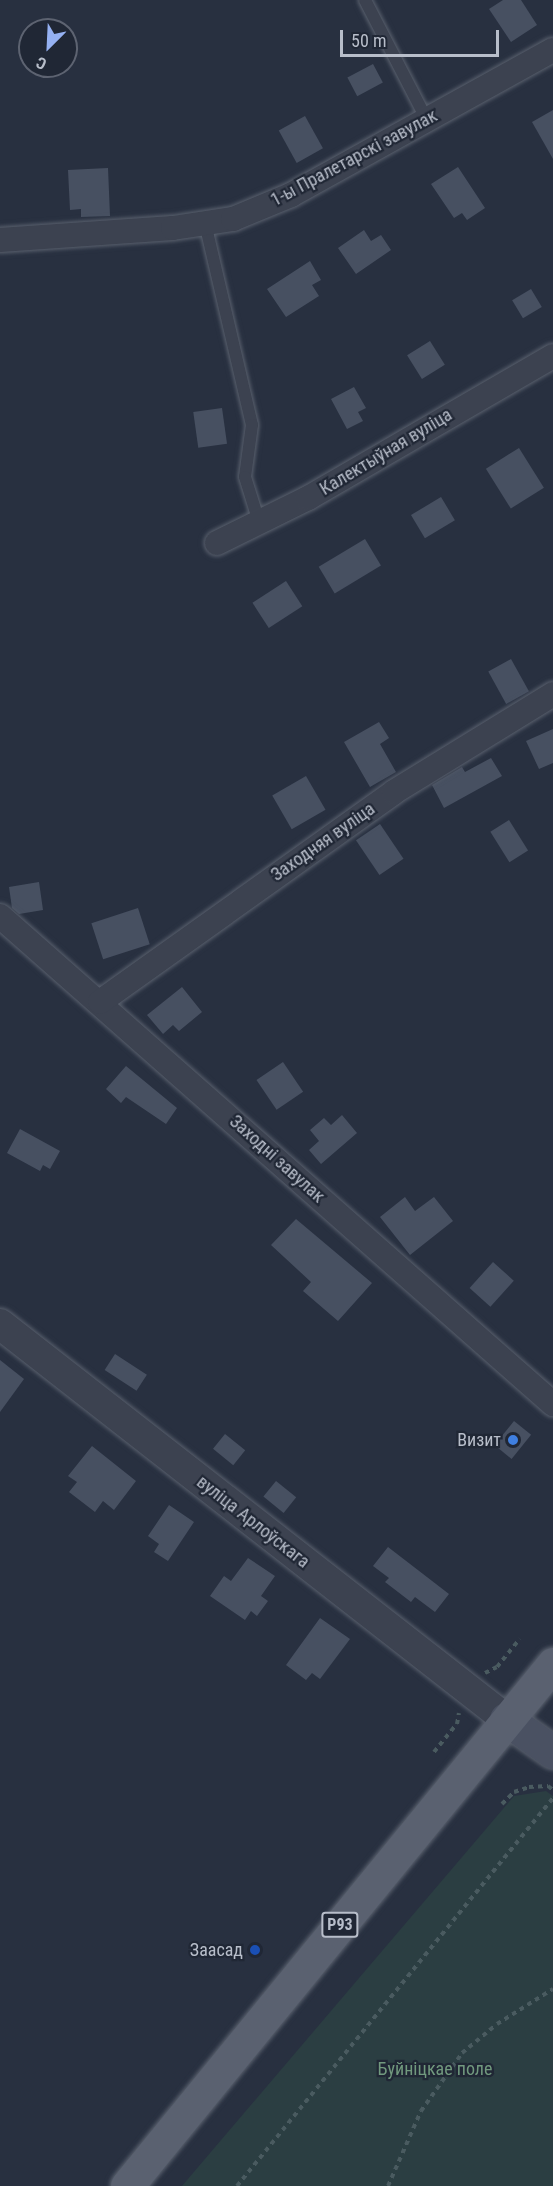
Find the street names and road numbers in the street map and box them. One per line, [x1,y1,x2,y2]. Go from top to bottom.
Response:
street label: 1-ы Пралетарскі завулак [267,105,441,211]
street label: Калектыўная вуліца [316,404,456,500]
street label: Заходняя вуліца [267,798,379,886]
street label: Заходні завулак [225,1111,329,1207]
street label: вуліца Арлоўскага [192,1471,314,1573]
road number: Р93 [320,1912,360,1938]

